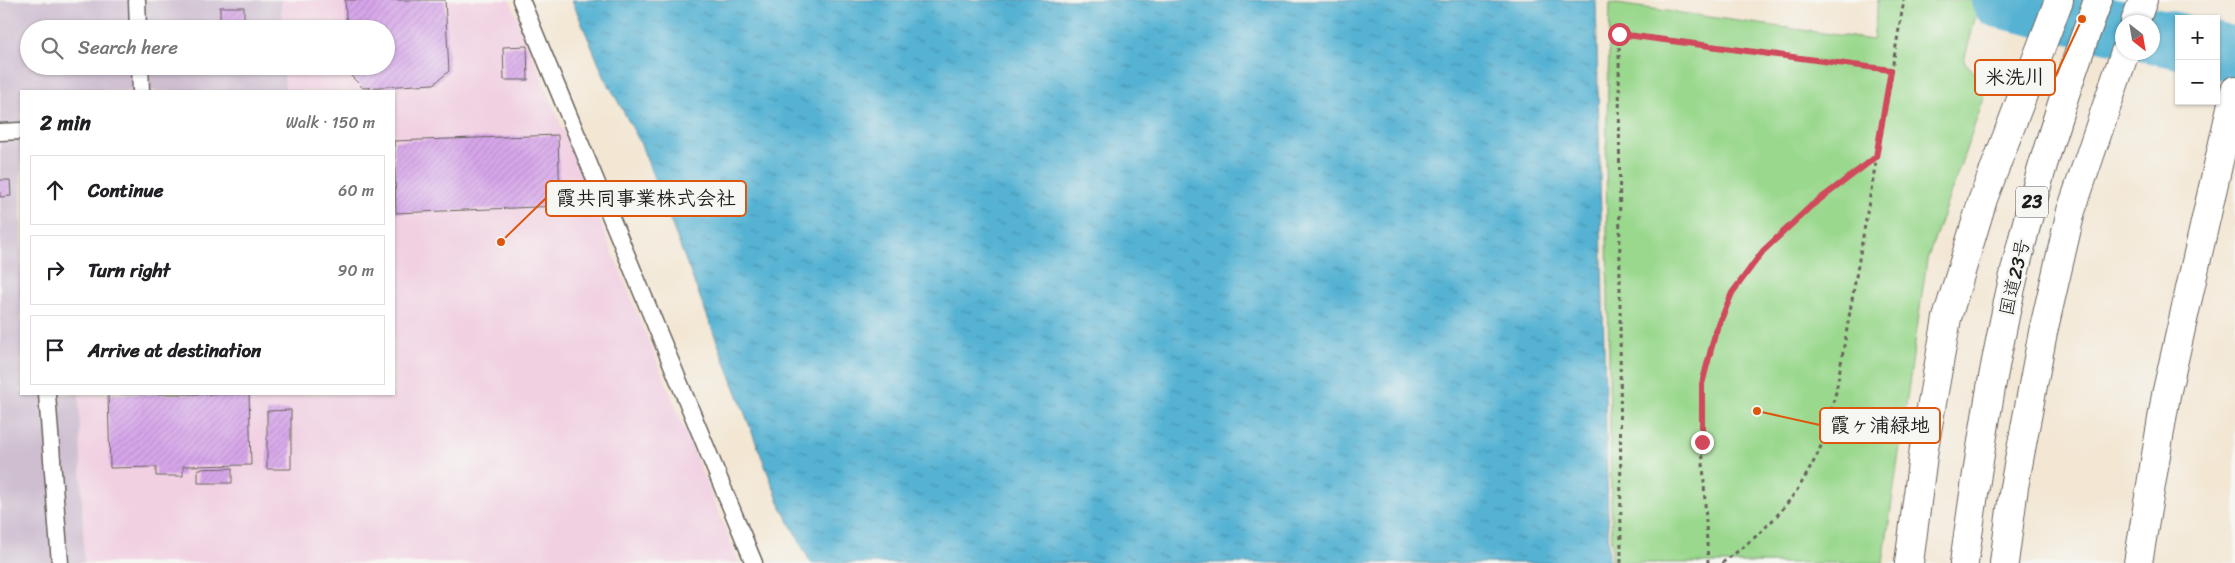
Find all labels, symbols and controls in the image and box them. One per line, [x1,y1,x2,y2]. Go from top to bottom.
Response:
north arrow [2115,15,2160,60]
map controls [2175,15,2220,105]
button: + [2175,15,2220,60]
search box [20,20,395,75]
route start [1608,23,1631,46]
text: Search here [78,31,178,64]
icon: search [38,34,66,62]
callout: 米洗川 [1975,60,2055,95]
text: 米洗川 [1985,60,2045,95]
button: − [2175,60,2220,105]
text: 2 min [40,104,91,142]
text: Walk · 150 m [286,108,375,137]
text: Continue [88,174,164,207]
icon: ahead [41,176,69,204]
text: 60 m [338,176,374,205]
callout: 霞共同事業株式会社 [546,181,746,216]
text: 霞共同事業株式会社 [556,181,736,216]
road number: 23 [2016,186,2048,218]
street label: 国道23号 [1990,235,2039,319]
text: Turn right [88,254,170,287]
icon: right [41,256,69,284]
text: 90 m [338,256,374,285]
text: Arrive at destination [88,334,261,367]
icon: arrive [41,336,69,364]
callout: 霞ヶ浦緑地 [1820,408,1940,443]
text: 霞ヶ浦緑地 [1830,408,1930,443]
route end [1691,431,1714,454]

